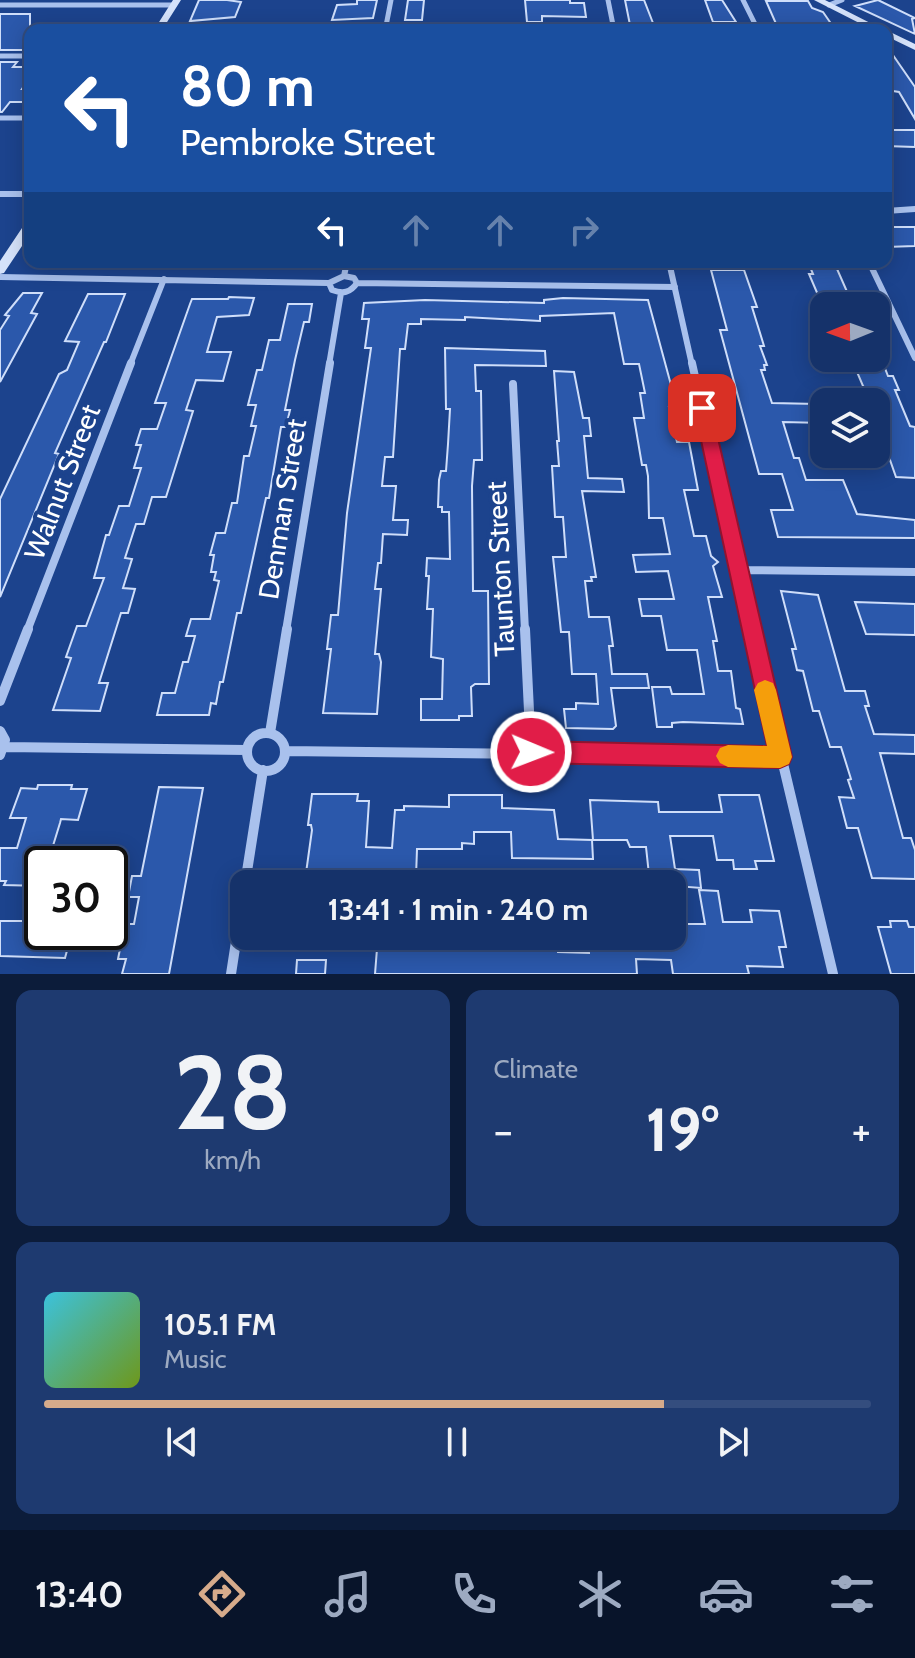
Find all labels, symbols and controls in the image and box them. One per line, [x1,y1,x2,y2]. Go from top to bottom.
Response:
text: 80 m [180,52,315,120]
icon: left [48,56,152,160]
text: Pembroke Street [180,120,435,164]
icon: left [310,208,354,252]
icon: ahead [394,208,438,252]
icon: ahead [478,208,522,252]
icon: right [562,208,606,252]
north arrow [810,292,890,372]
map controls [810,292,890,468]
pin [668,374,736,442]
icon: arrive [680,386,724,430]
button: layers [810,388,890,468]
street label: Walnut Street [17,400,107,564]
street label: Denman Street [251,416,313,602]
street label: Taunton Street [478,481,522,657]
position arrow [489,710,573,794]
speed limit sign: 30 [24,846,128,950]
text: 13:41 · 1 min · 240 m [328,891,588,928]
text: 28 [174,1029,292,1155]
text: Climate [494,1053,578,1085]
text: 19° [646,1093,719,1166]
text: − [494,1104,513,1157]
text: + [852,1104,871,1157]
text: km/h [204,1144,261,1176]
text: 105.1 FM [164,1306,277,1343]
text: Music [164,1343,227,1375]
icon: previous [160,1420,204,1464]
icon: pause [435,1420,479,1464]
icon: next [711,1420,755,1464]
icon: directions [194,1566,250,1622]
icon: music [320,1566,376,1622]
icon: phone [446,1566,502,1622]
icon: climate [572,1566,628,1622]
icon: car [698,1566,754,1622]
icon: filters [824,1566,880,1622]
text: 13:40 [35,1572,123,1616]

